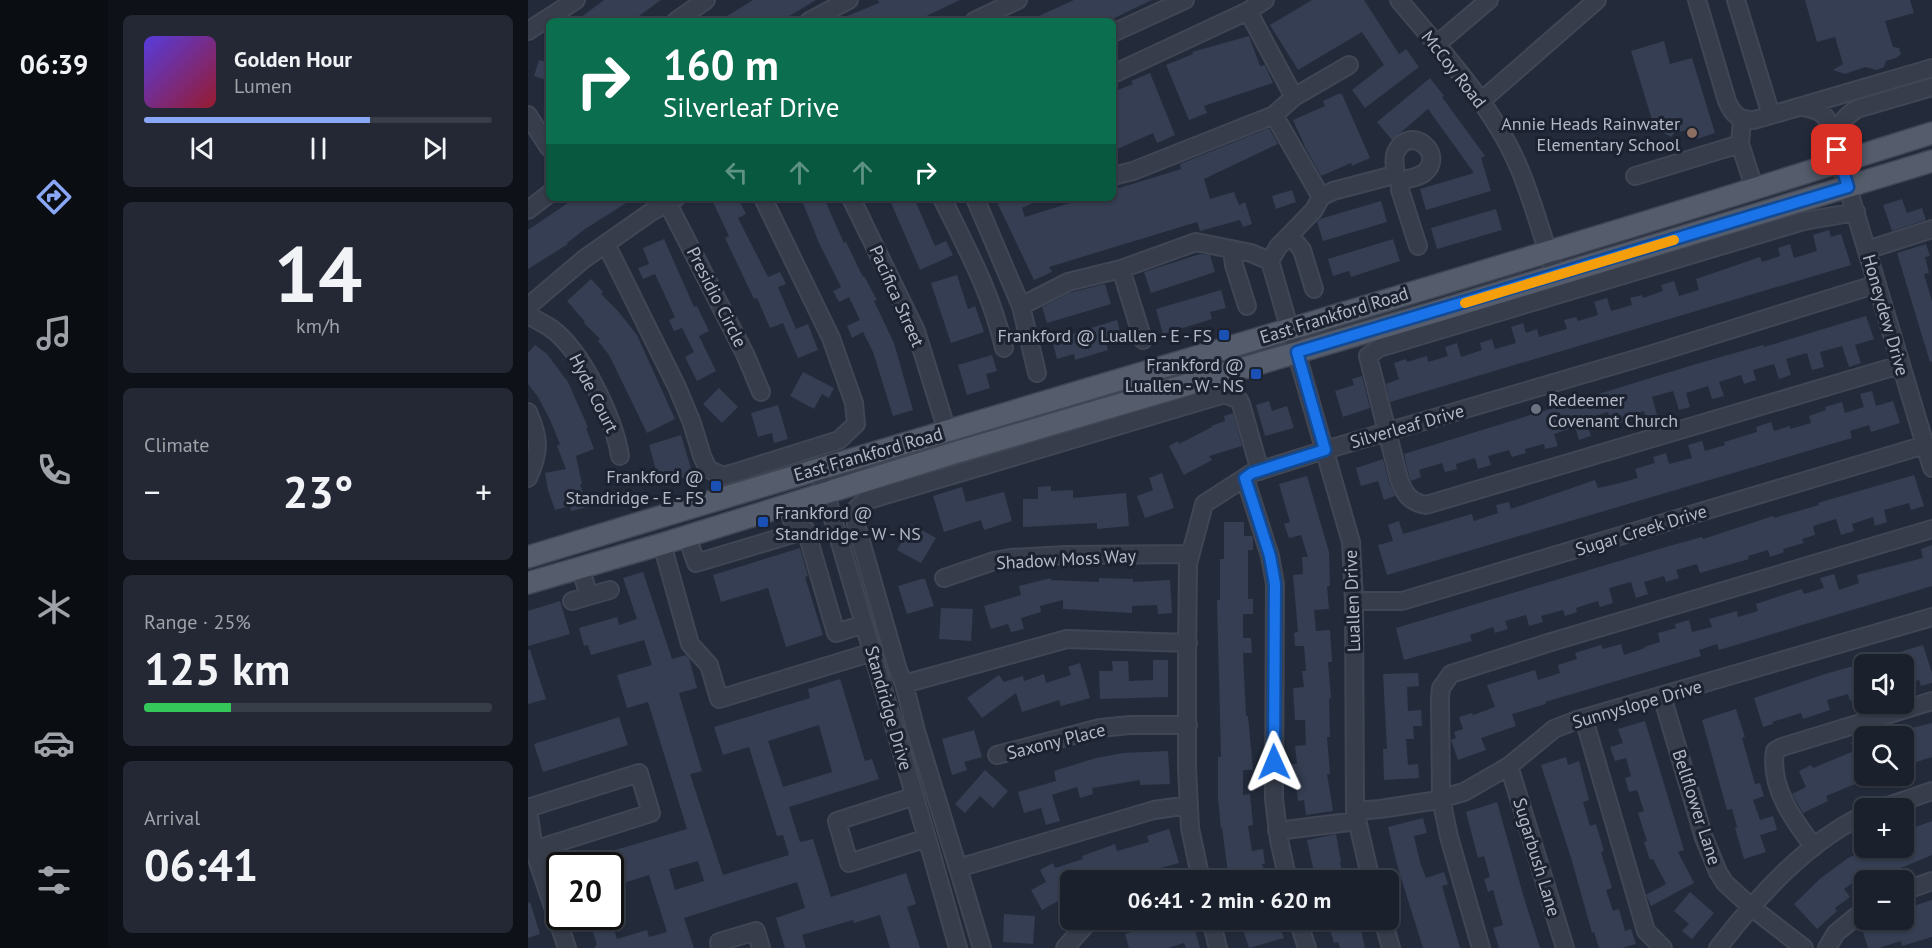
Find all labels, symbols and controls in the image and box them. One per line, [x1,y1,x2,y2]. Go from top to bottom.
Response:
street label: McCoy Road [1417,26,1491,112]
text: 160 m [663,37,779,92]
icon: right [564,42,642,120]
text: Golden Hour [234,45,352,73]
text: 06:39 [20,47,88,81]
text: Lumen [234,73,292,99]
text: Silverleaf Drive [663,90,839,124]
place label: Annie Heads Rainwater Elementary School [1501,112,1681,156]
pin [1811,124,1862,175]
marker: Annie Heads Rainwater Elementary School [1685,126,1699,140]
icon: previous [186,132,219,165]
icon: pause [302,132,335,165]
icon: next [418,132,451,165]
icon: arrive [1820,133,1853,166]
icon: left [720,156,753,189]
icon: ahead [783,156,816,189]
icon: ahead [846,156,879,189]
icon: right [909,156,942,189]
icon: directions [33,176,75,218]
text: 14 [274,223,362,324]
street label: Pacifica Street [864,242,930,350]
street label: Presidio Circle [682,243,752,351]
street label: Honeydew Drive [1858,252,1914,378]
street label: East Frankford Road [1257,282,1411,348]
icon: music [33,312,75,354]
text: km/h [296,313,340,339]
place label: Frankford @ Luallen - E - FS [997,324,1212,347]
marker: Frankford @ Luallen - E - FS [1217,328,1231,342]
street label: Hyde Court [564,350,624,436]
place label: Frankford @ Luallen - W - NS [1125,353,1244,397]
marker: Frankford @ Luallen - W - NS [1249,367,1263,381]
place label: Redeemer Covenant Church [1548,388,1678,432]
street label: Silverleaf Drive [1347,399,1467,453]
marker: Redeemer Covenant Church [1529,402,1543,416]
street label: East Frankford Road [791,422,945,486]
text: Climate [144,432,210,458]
icon: phone [33,449,75,491]
text: 23° [283,462,353,520]
place label: Frankford @ Standridge - E - FS [566,465,704,509]
text: − [144,470,161,513]
text: + [475,470,492,513]
marker: Frankford @ Standridge - E - FS [709,479,723,493]
street label: Sugar Creek Drive [1573,499,1709,561]
place label: Frankford @ Standridge - W - NS [775,501,921,545]
marker: Frankford @ Standridge - W - NS [756,515,770,529]
street label: Shadow Moss Way [995,544,1137,574]
street label: Luallen Drive [1339,550,1365,652]
icon: climate [33,586,75,628]
text: Range · 25% [144,609,251,635]
text: 125 km [144,639,290,697]
street label: Standridge Drive [860,643,918,773]
map controls [1854,654,1914,930]
button: sound [1854,654,1914,714]
street label: Sunnyslope Drive [1569,674,1705,734]
street label: Saxony Place [1004,718,1108,764]
icon: car [33,722,75,764]
button: search [1854,726,1914,786]
position arrow [1242,730,1306,794]
street label: Bellflower Lane [1668,746,1726,868]
street label: Sugarbush Lane [1508,795,1566,919]
button: + [1854,798,1914,858]
text: Arrival [144,805,200,831]
text: 06:41 [144,835,258,893]
speed limit sign: 20 [546,852,624,930]
icon: filters [33,859,75,901]
button: − [1854,870,1914,930]
text: 06:41 · 2 min · 620 m [1128,886,1331,914]

